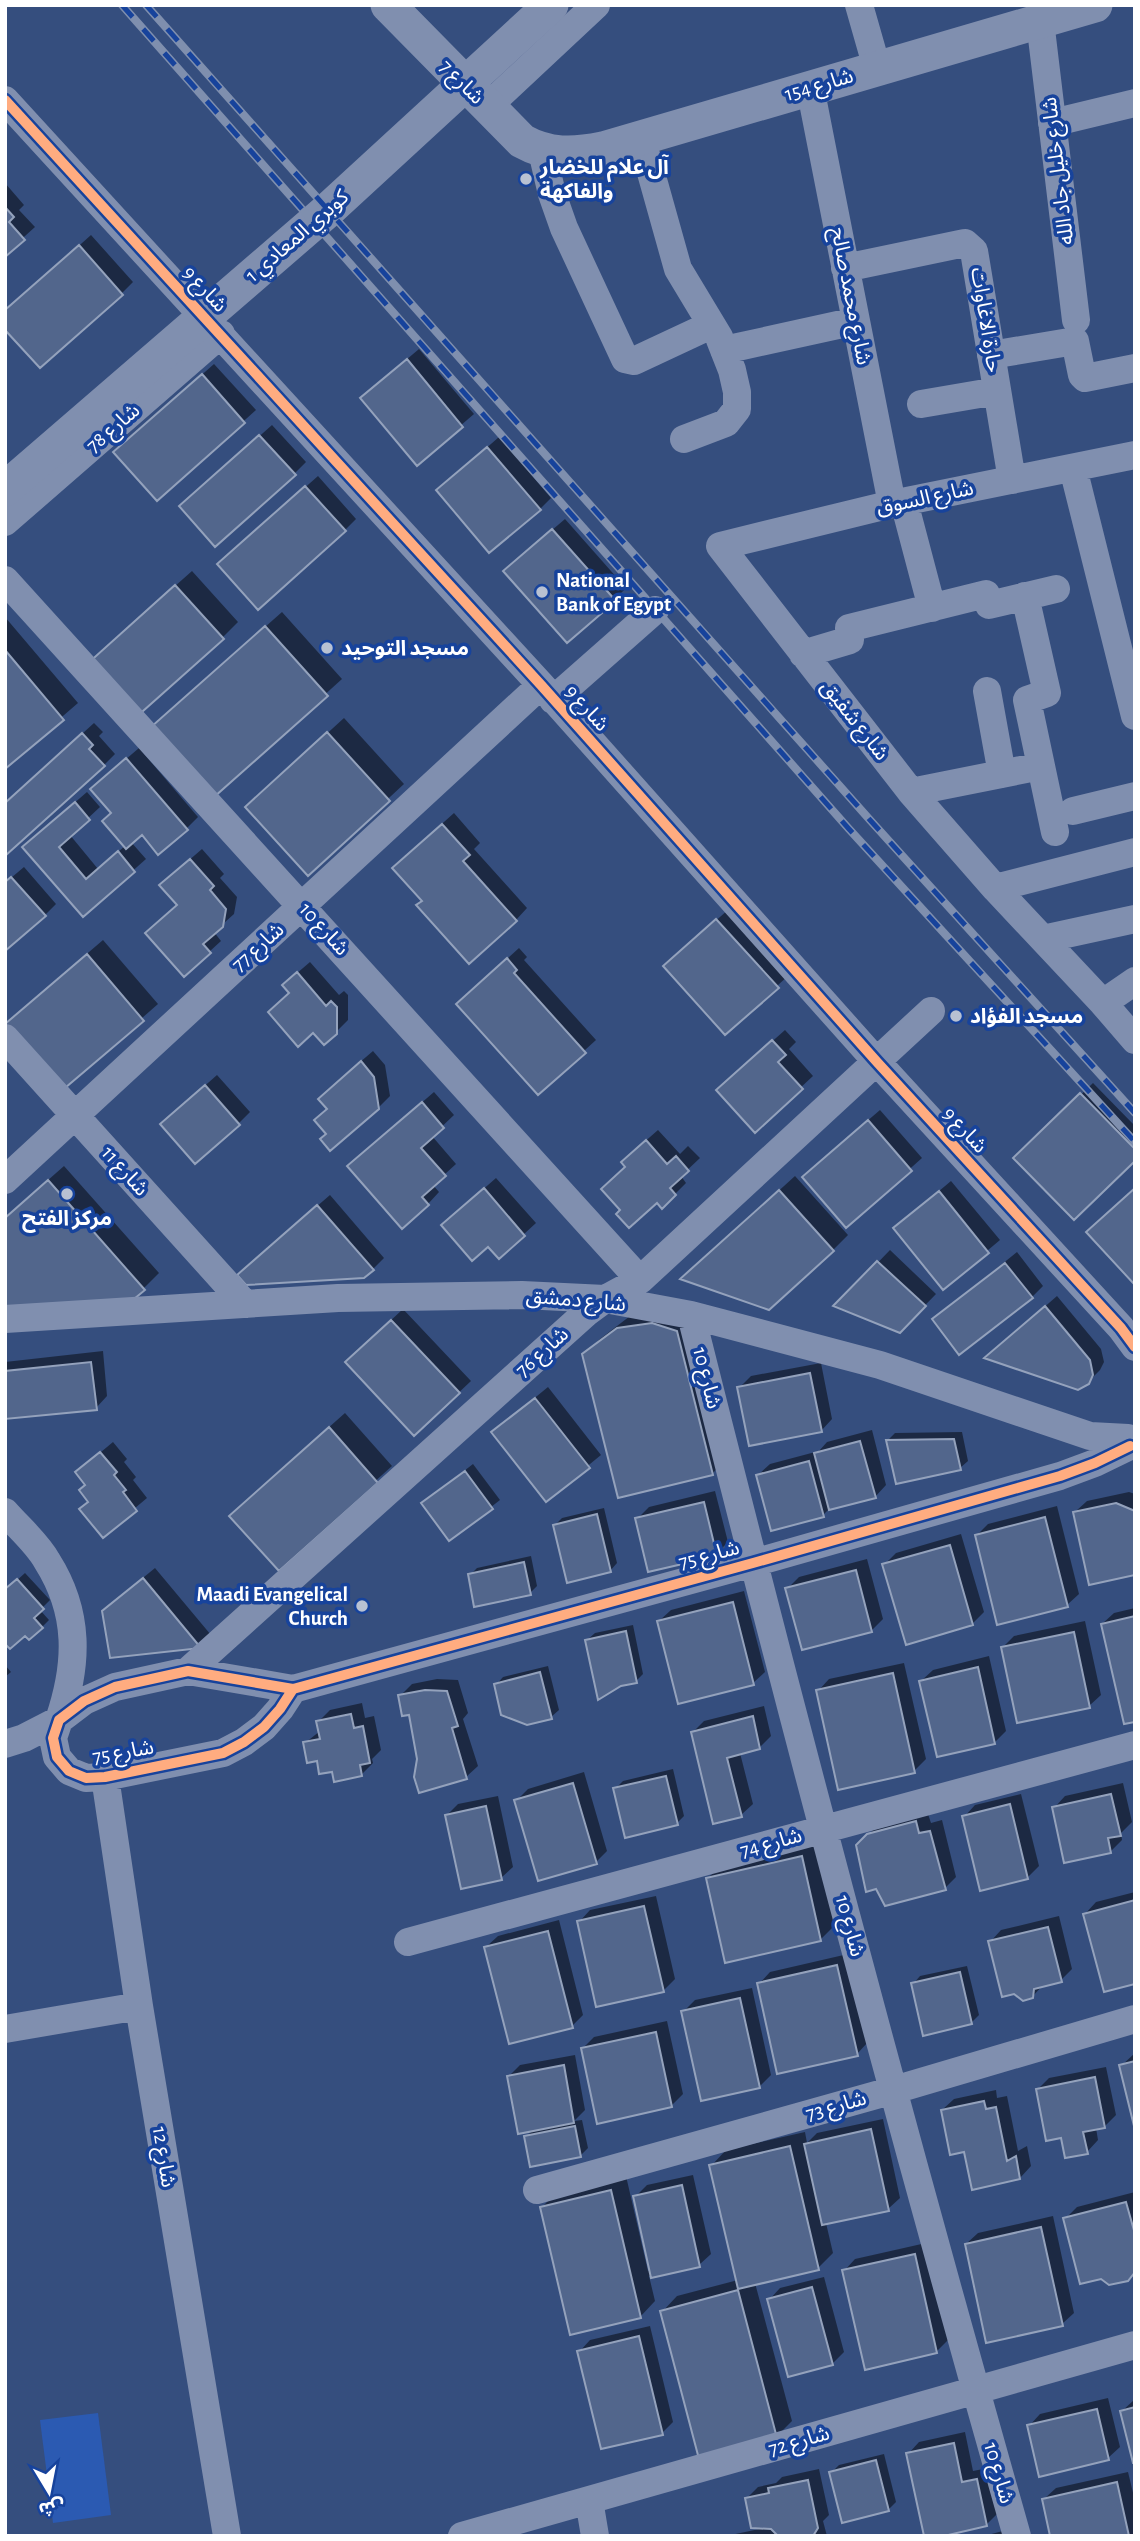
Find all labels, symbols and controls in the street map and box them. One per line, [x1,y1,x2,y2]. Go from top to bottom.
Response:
street label: شارع 7 [433,56,488,111]
street label: شارع 154 [782,65,857,109]
street label: شارع خليل جاد الله [1039,95,1081,246]
place label: آل علام للخضار والفاكهة [539,154,670,203]
marker: آل علام للخضار والفاكهة [518,171,534,187]
street label: كوبري المعادي 1 [242,186,356,290]
street label: شارع محمد صالح [823,225,875,367]
street label: شارع 9 [176,262,231,319]
street label: حارة الاغاوات [966,266,1005,374]
street label: شارع 78 [82,399,146,460]
street label: شارع السوق [874,477,976,522]
place label: National Bank of Egypt [556,570,671,615]
marker: National Bank of Egypt [534,584,550,600]
place label: مسجد التوحيد [341,638,469,660]
marker: مسجد التوحيد [319,640,335,656]
street label: شارع شفيق [814,676,893,767]
street label: شارع 9 [558,681,613,738]
street label: شارع 10 [292,899,353,962]
street label: شارع 77 [228,918,291,978]
place label: مسجد الفؤاد [970,1006,1083,1028]
marker: مسجد الفؤاد [948,1008,964,1024]
street label: شارع 9 [936,1103,991,1160]
street label: شارع 11 [95,1142,152,1203]
marker: مركز الفتح [59,1186,75,1202]
place label: مركز الفتح [22,1208,112,1233]
street label: شارع دمشق [525,1285,627,1319]
street label: شارع 76 [512,1323,575,1384]
street label: شارع 10 [685,1345,725,1412]
street label: شارع 75 [676,1537,743,1577]
place label: Maadi Evangelical Church [196,1584,348,1629]
marker: Maadi Evangelical Church [354,1598,370,1614]
street label: شارع 75 [91,1736,156,1772]
street label: شارع 74 [738,1825,805,1865]
street label: شارع 10 [828,1893,868,1960]
street label: شارع 73 [803,2087,870,2128]
street label: شارع 12 [145,2125,179,2189]
street label: شارع 72 [766,2422,833,2464]
street label: شارع 10 [976,2440,1018,2507]
north arrow [14,2457,84,2527]
text: ش [37,2496,66,2519]

